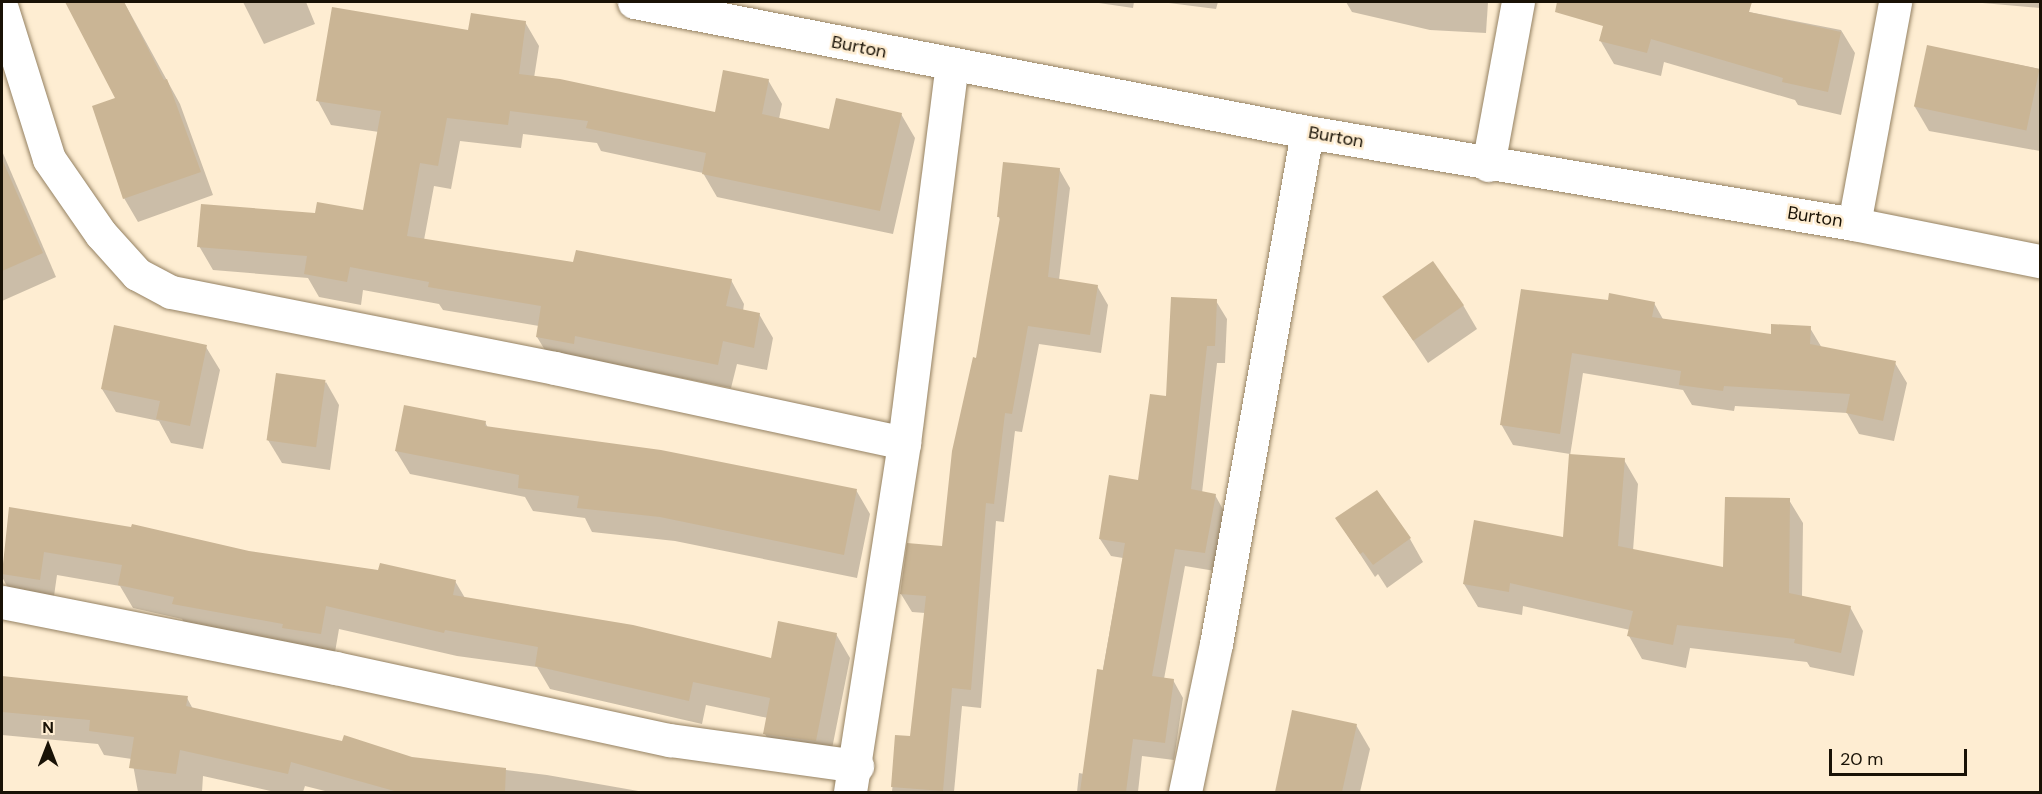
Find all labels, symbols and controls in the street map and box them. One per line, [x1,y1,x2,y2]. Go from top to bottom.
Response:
street label: Burton [830,31,888,63]
street label: Burton [1307,122,1365,152]
street label: Burton [1786,202,1844,232]
north arrow [18,716,78,776]
text: N [42,717,54,738]
scale bar [1832,737,1970,775]
text: 20 m [1840,747,1883,771]

